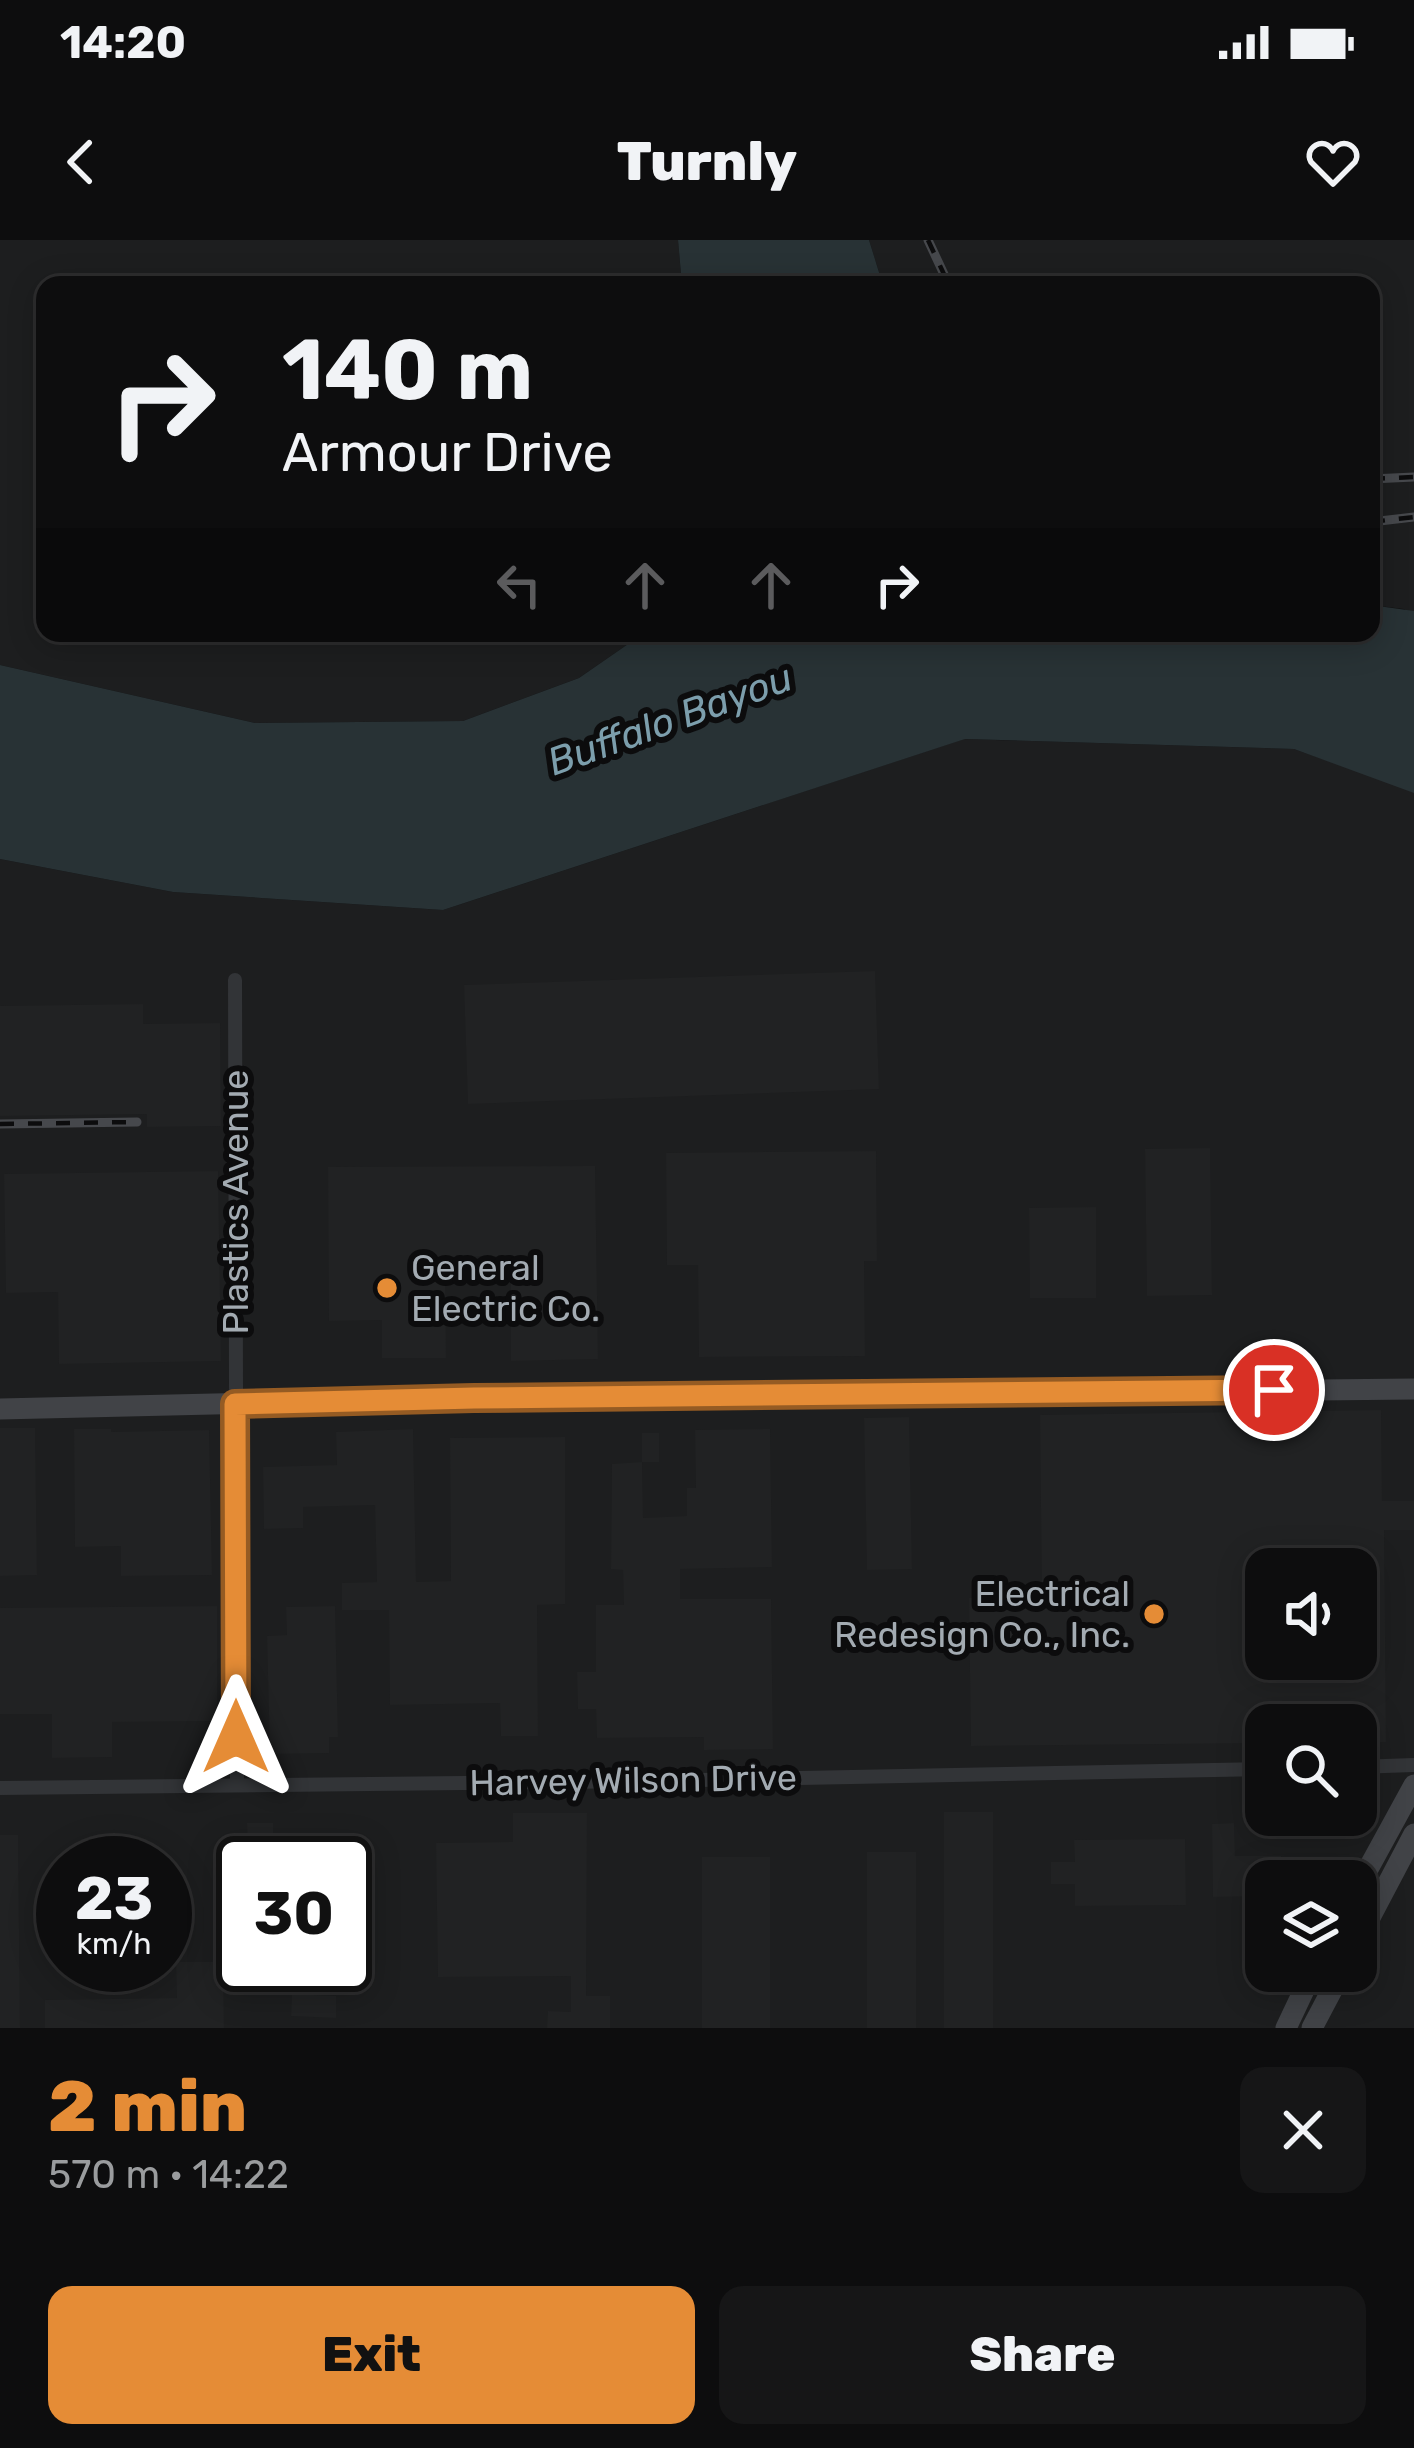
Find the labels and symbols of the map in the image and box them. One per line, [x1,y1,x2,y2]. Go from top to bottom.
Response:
water label: Buffalo Bayou [542,654,798,786]
street label: Plastics Avenue [214,1069,257,1335]
place label: General Electric Co. [411,1246,600,1330]
marker: General Electric Co. [374,1275,400,1301]
pin [1223,1339,1325,1441]
place label: Electrical Redesign Co., Inc. [834,1572,1130,1656]
marker: Electrical Redesign Co., Inc. [1141,1601,1167,1627]
position arrow [173,1674,299,1800]
street label: Harvey Wilson Drive [469,1756,797,1804]
speed limit sign: 30 [216,1836,372,1992]

